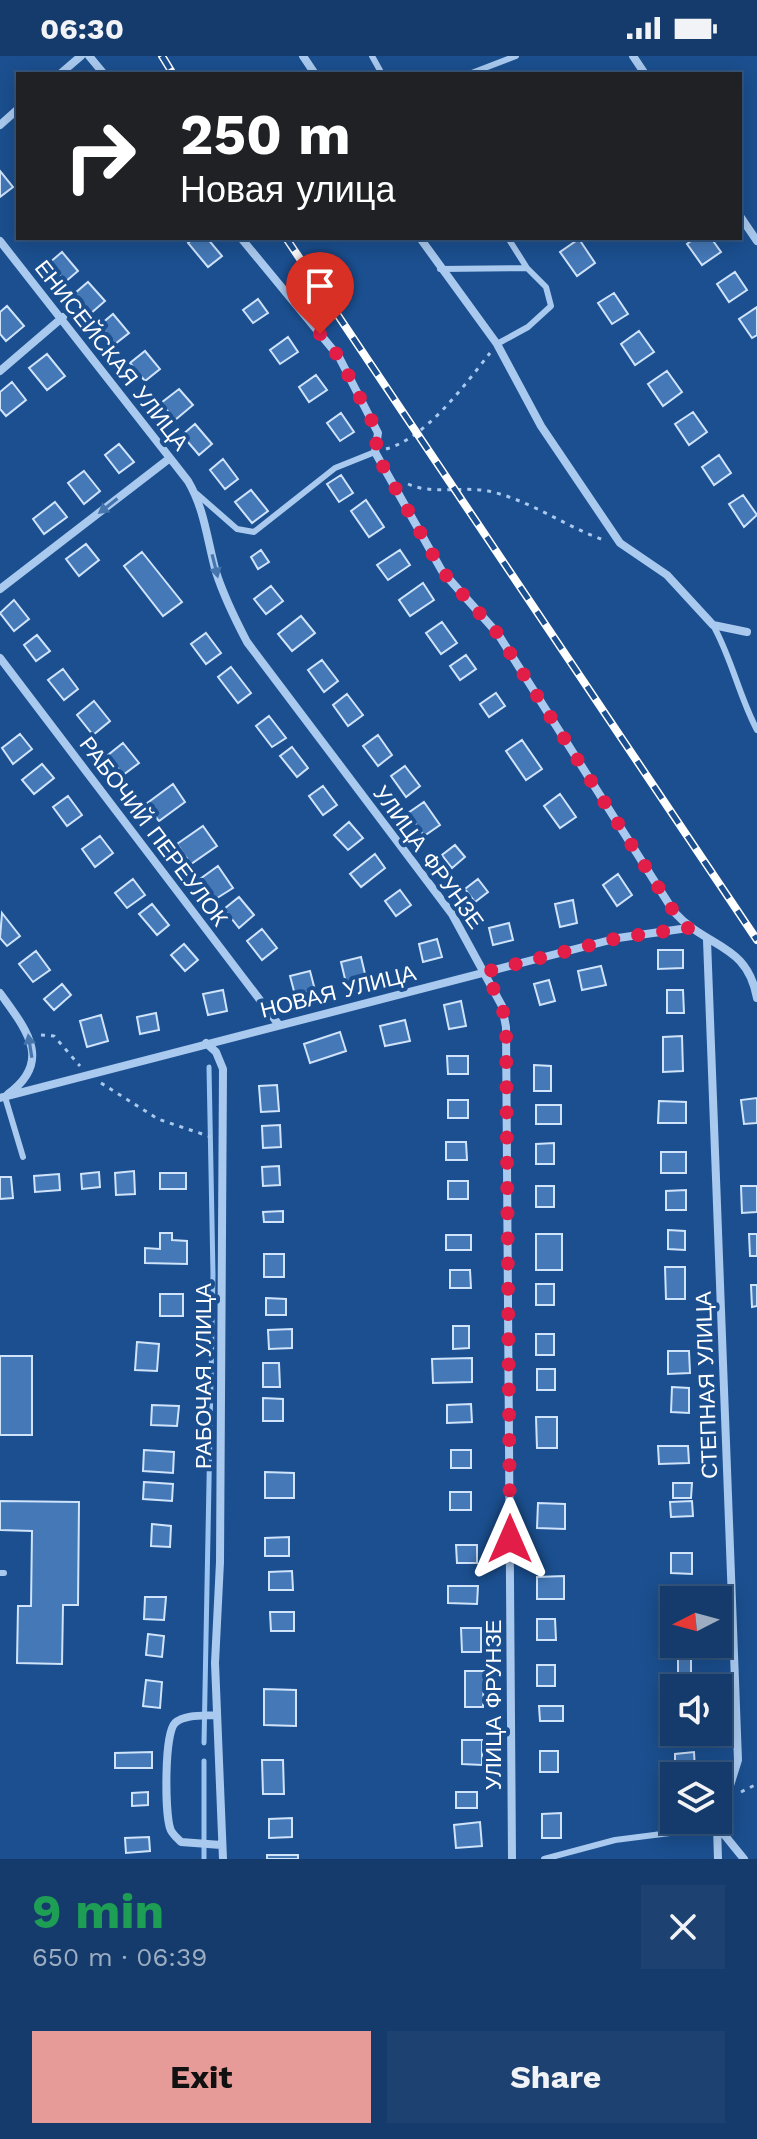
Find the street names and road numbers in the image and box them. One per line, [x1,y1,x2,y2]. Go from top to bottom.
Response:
street label: ЕНИСЕЙСКАЯ УЛИЦА [30,255,194,455]
street label: РАБОЧИЙ ПЕРЕУЛОК [74,732,233,931]
street label: УЛИЦА ФРУНЗЕ [368,781,489,934]
street label: НОВАЯ УЛИЦА [258,960,419,1023]
street label: РАБОЧАЯ УЛИЦА [191,1283,216,1469]
street label: СТЕПНАЯ УЛИЦА [691,1291,722,1479]
street label: УЛИЦА ФРУНЗЕ [481,1620,506,1790]

